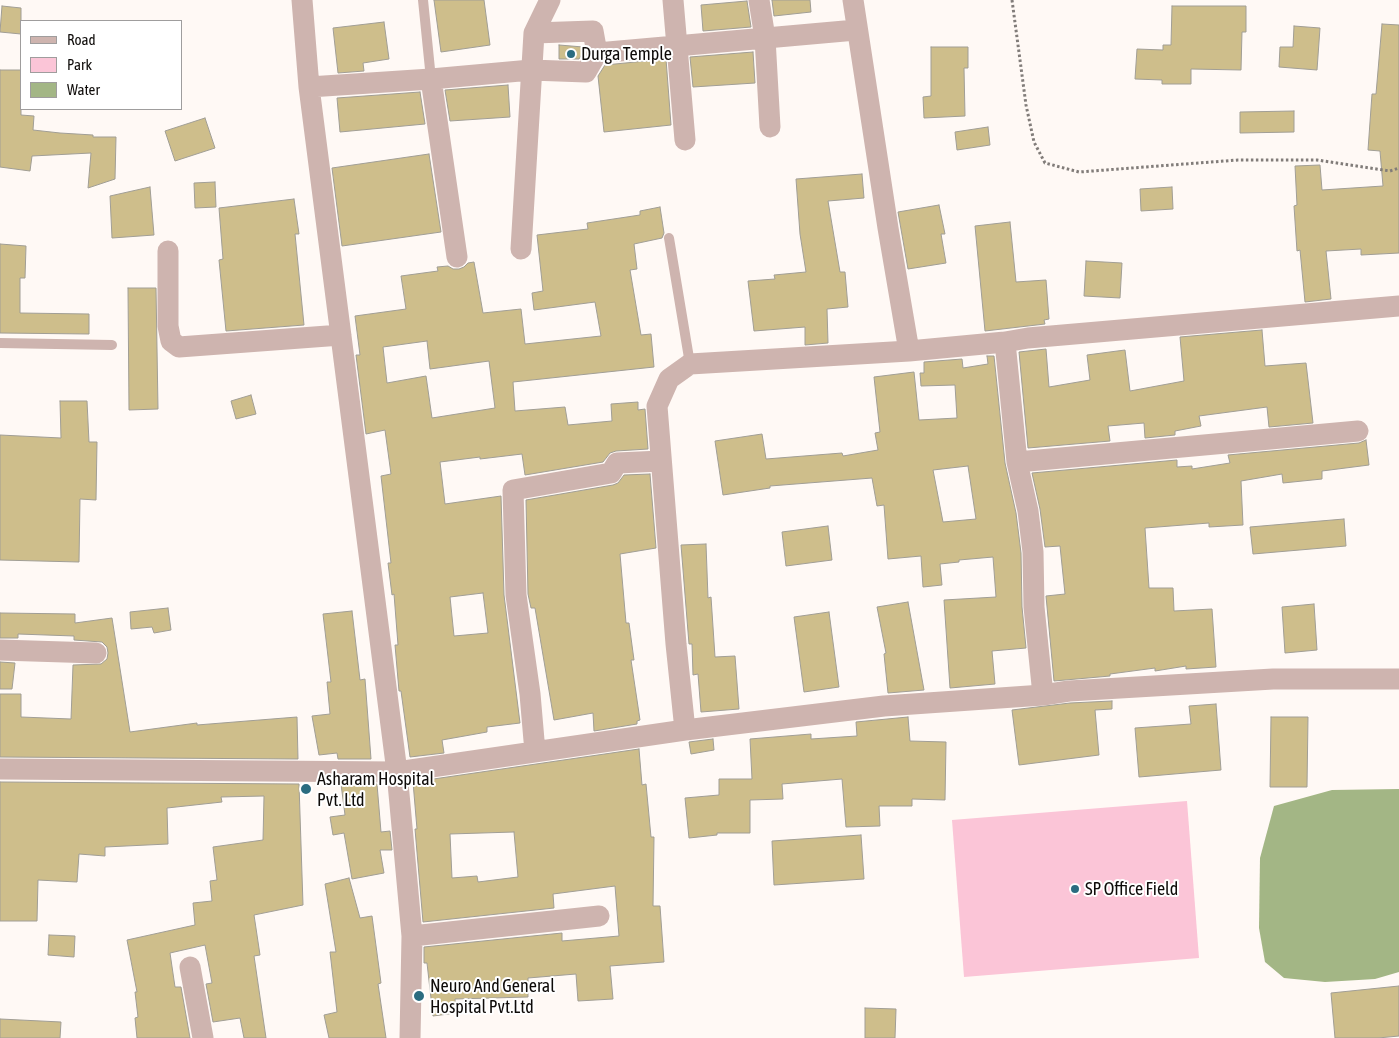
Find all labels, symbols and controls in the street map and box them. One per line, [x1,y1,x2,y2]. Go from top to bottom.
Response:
legend [20,20,182,110]
text: Road [67,31,96,48]
place label: Durga Temple [581,43,672,65]
marker: Durga Temple [565,48,577,60]
text: Park [67,56,92,73]
text: Water [67,81,100,98]
place label: Asharam Hospital Pvt. Ltd [317,768,434,811]
marker: Asharam Hospital Pvt. Ltd [299,782,313,796]
place label: SP Office Field [1085,878,1178,900]
marker: SP Office Field [1069,883,1081,895]
place label: Neuro And General Hospital Pvt.Ltd [430,975,555,1018]
marker: Neuro And General Hospital Pvt.Ltd [412,989,426,1003]

